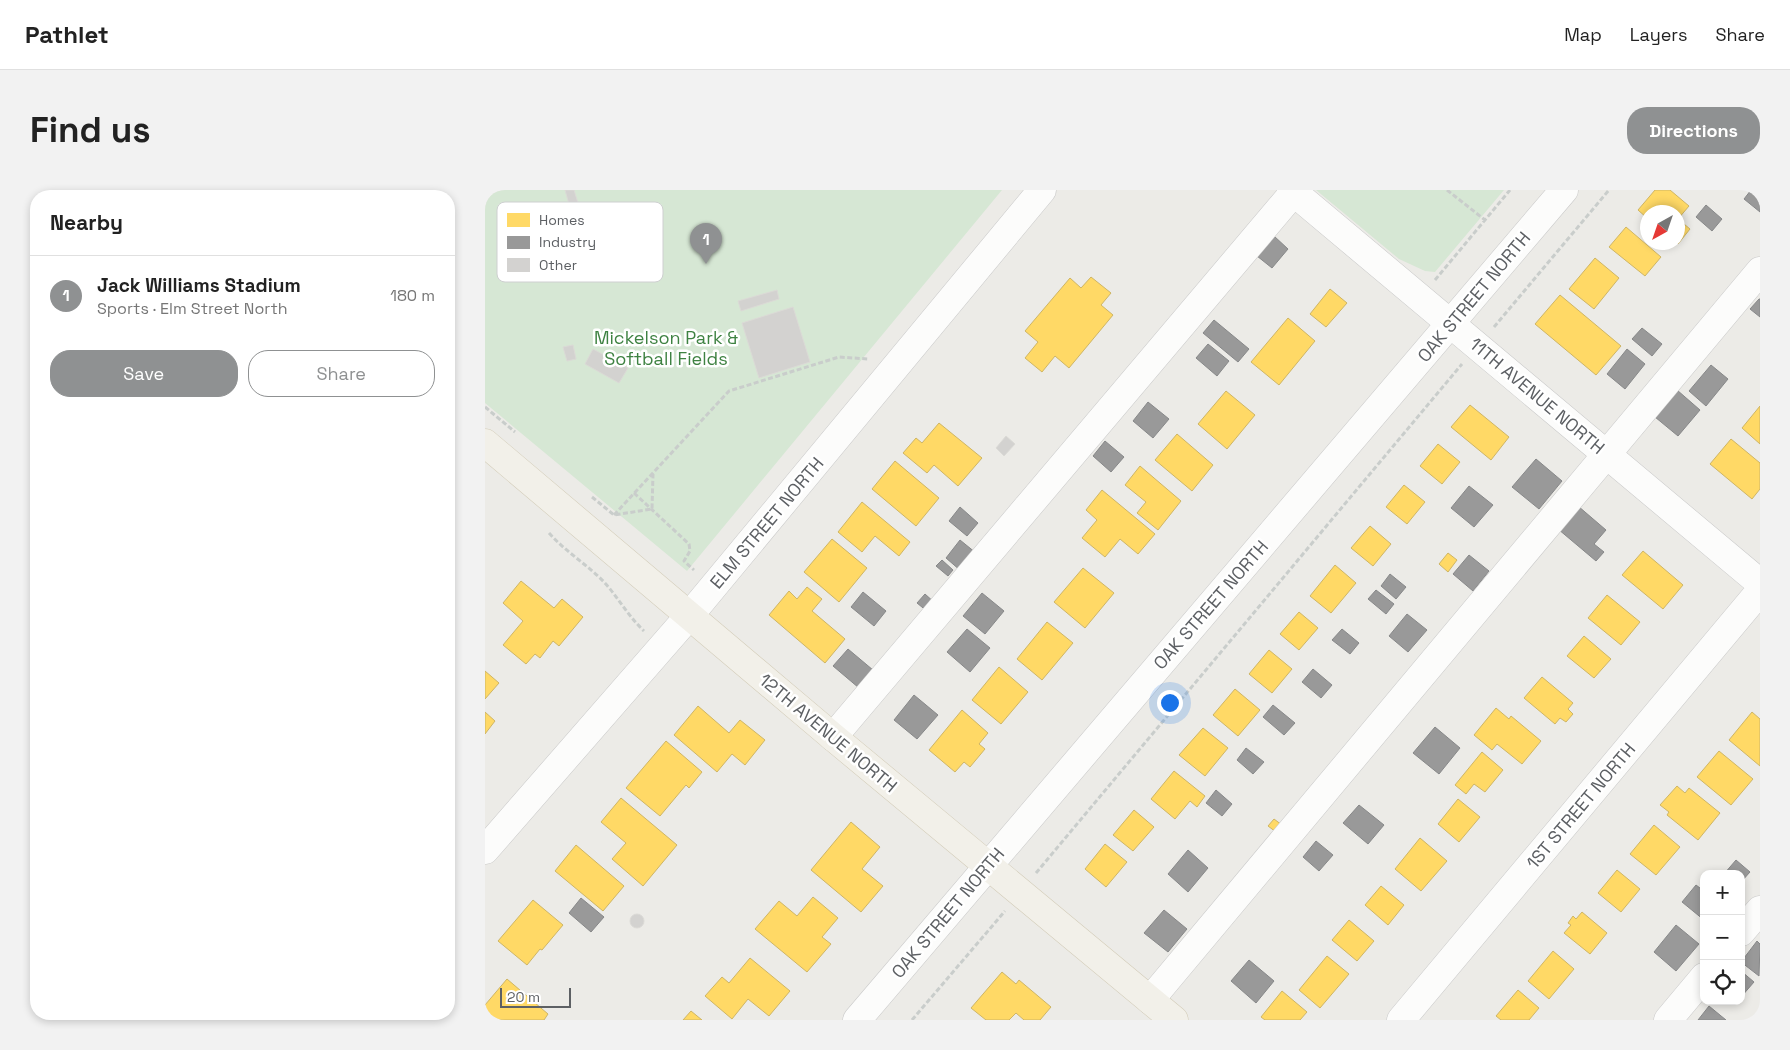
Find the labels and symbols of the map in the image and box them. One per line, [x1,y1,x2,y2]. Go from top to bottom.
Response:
legend [497,202,663,282]
north arrow [1640,205,1685,250]
text: Homes [539,211,585,229]
pin: 1 [690,223,722,264]
street label: OAK STREET NORTH [1412,227,1535,367]
text: Industry [539,233,596,251]
text: Other [539,256,577,274]
park label: Mickelson Park & Softball Fields [594,326,738,370]
street label: 11TH AVENUE NORTH [1465,332,1610,459]
street label: ELM STREET NORTH [705,452,829,593]
street label: OAK STREET NORTH [1148,535,1273,674]
street label: 12TH AVENUE NORTH [755,668,902,797]
your location [1157,690,1183,716]
street label: 1ST STREET NORTH [1521,738,1640,873]
street label: OAK STREET NORTH [886,843,1009,983]
scale bar [500,985,571,1008]

